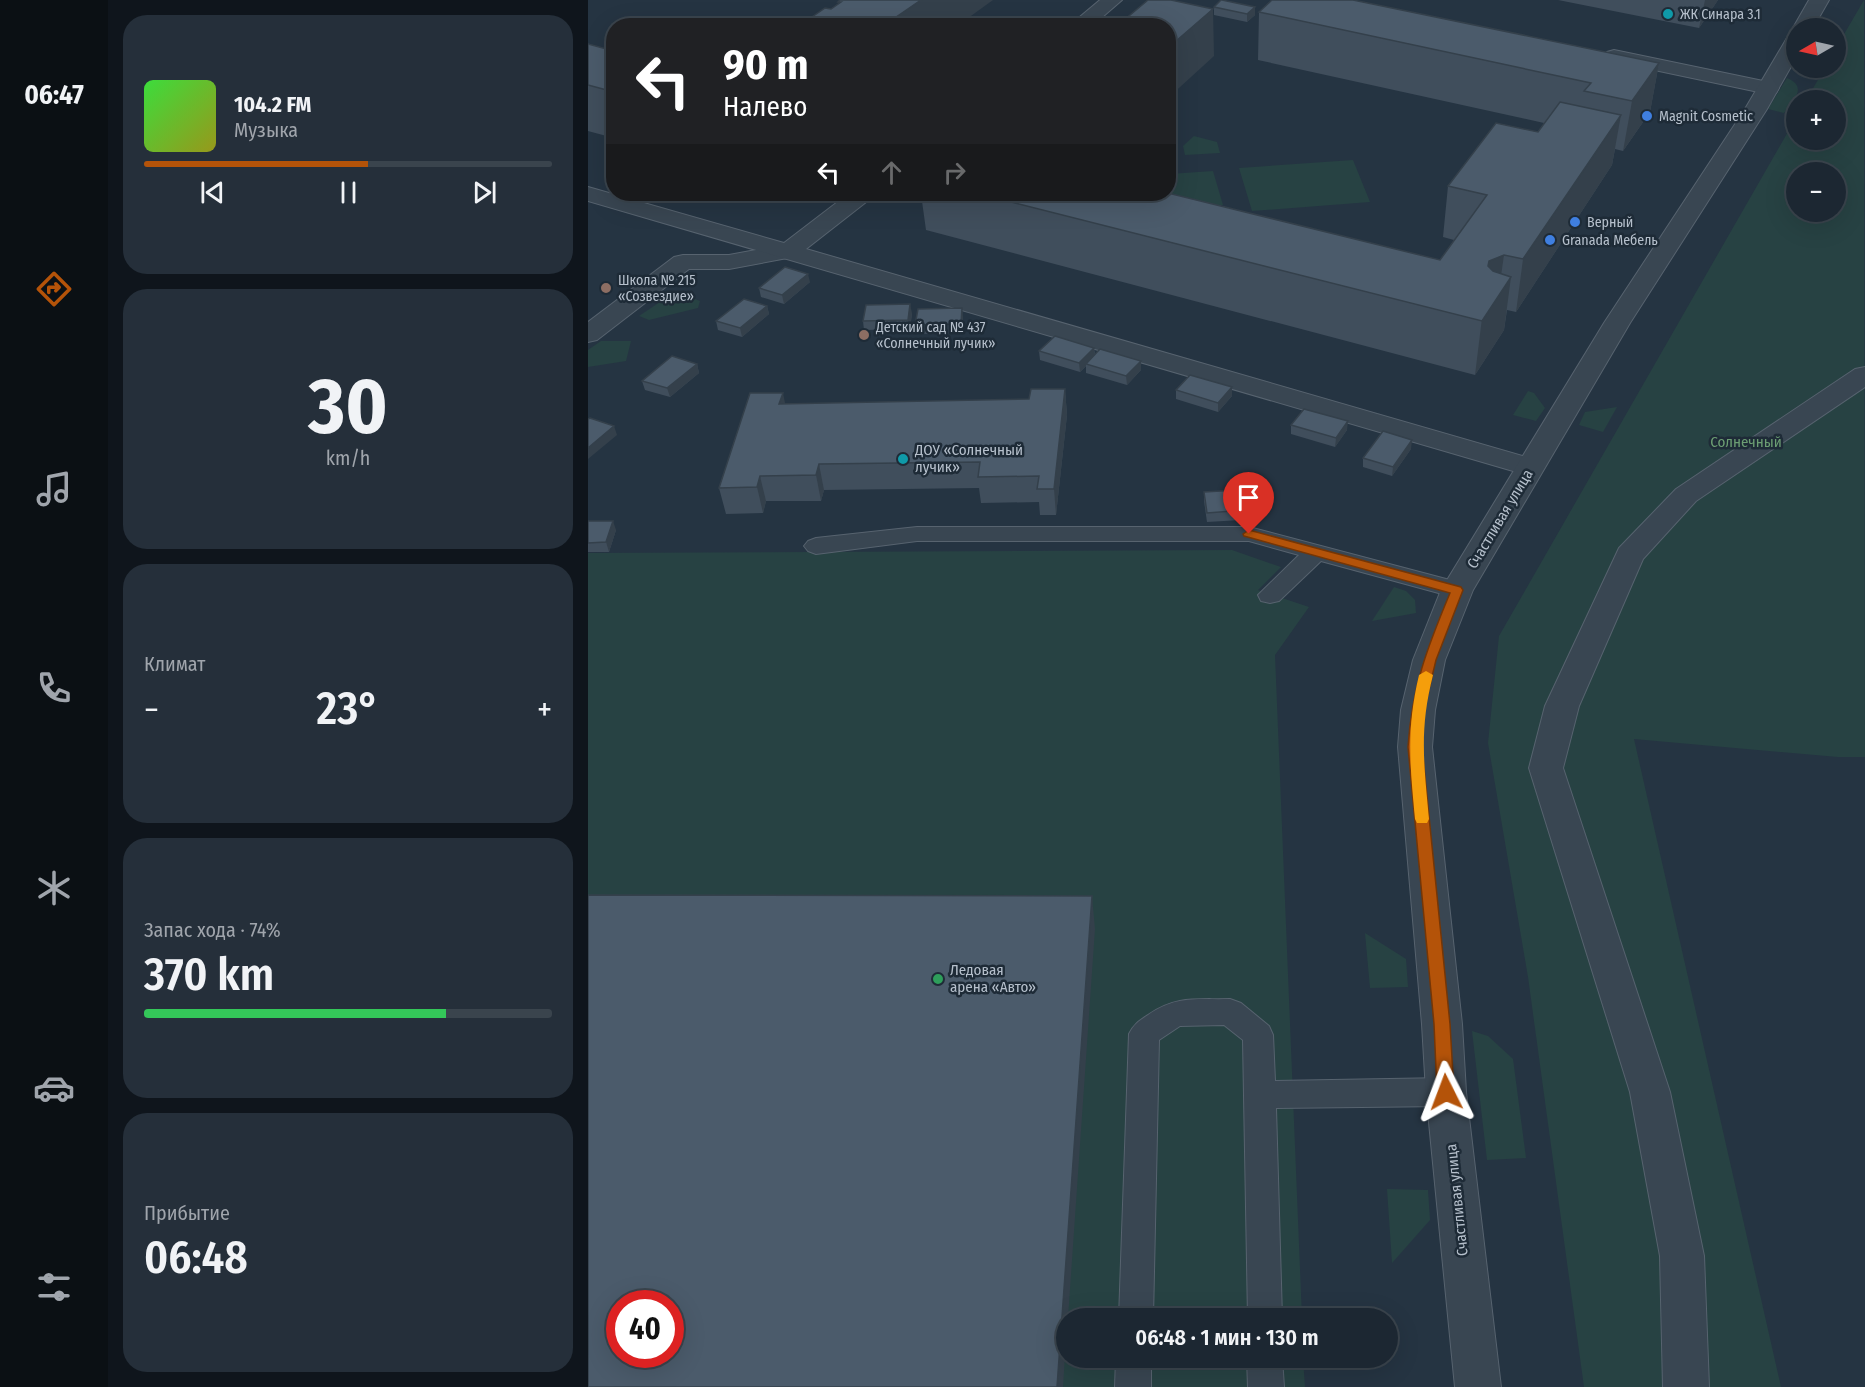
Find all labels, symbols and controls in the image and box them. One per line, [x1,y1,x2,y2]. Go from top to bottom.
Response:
place label: ЖК Синара 3.1 [1680,6,1761,23]
marker: ЖК Синара 3.1 [1661,7,1675,21]
north arrow [1786,18,1846,78]
map controls [1786,18,1846,222]
text: 90 m [723,40,808,90]
icon: left [624,42,702,120]
text: 06:47 [24,79,84,111]
button: + [1786,90,1846,150]
text: 104.2 FM [234,91,311,118]
text: Налево [723,91,807,123]
place label: Magnit Cosmetic [1659,108,1753,125]
marker: Magnit Cosmetic [1640,109,1654,123]
text: Музыка [234,118,298,142]
icon: left [812,156,845,189]
icon: ahead [875,156,908,189]
icon: right [938,156,971,189]
button: − [1786,162,1846,222]
icon: previous [196,176,229,209]
icon: pause [332,176,365,209]
icon: next [468,176,501,209]
place label: Верный [1587,214,1633,231]
marker: Верный [1568,215,1582,229]
place label: Granada Мебель [1562,232,1658,249]
marker: Granada Мебель [1543,233,1557,247]
icon: directions [33,268,75,310]
place label: Школа № 215 «Созвездие» [618,272,696,305]
marker: Школа № 215 «Созвездие» [599,281,613,295]
place label: Детский сад № 437 «Солнечный лучик» [875,319,996,352]
marker: Детский сад № 437 «Солнечный лучик» [857,328,871,342]
text: 30 [308,360,388,454]
park label: Солнечный [1710,433,1782,451]
place label: ДОУ «Солнечный лучик» [914,441,1023,476]
text: km/h [326,446,370,470]
marker: ДОУ «Солнечный лучик» [896,452,910,466]
street label: Счастливая улица [1463,466,1537,572]
icon: music [33,468,75,510]
pin [1223,472,1274,534]
icon: arrive [1232,481,1265,514]
text: Климат [144,652,205,676]
icon: phone [33,667,75,709]
text: 23° [317,682,379,736]
text: − [144,690,159,730]
text: + [537,690,552,730]
icon: climate [33,867,75,909]
text: Запас хода · 74% [144,918,281,942]
text: 370 km [144,948,274,1002]
place label: Ледовая арена «Авто» [950,961,1036,996]
marker: Ледовая арена «Авто» [931,972,945,986]
position arrow [1414,1060,1478,1124]
icon: car [33,1067,75,1109]
street label: Счастливая улица [1442,1143,1472,1257]
text: Прибытие [144,1201,230,1225]
text: 06:48 [144,1231,248,1285]
icon: filters [33,1266,75,1308]
speed limit sign: 40 [606,1290,684,1368]
text: 06:48 · 1 мин · 130 m [1135,1324,1319,1351]

